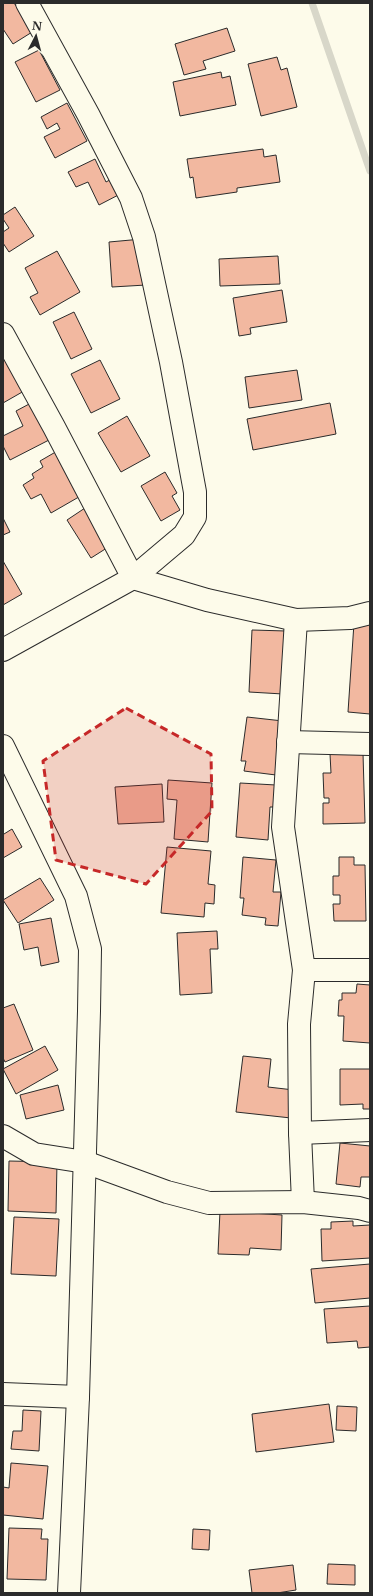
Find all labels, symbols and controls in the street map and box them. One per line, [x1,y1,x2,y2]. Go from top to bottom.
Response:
north arrow [16,16,56,56]
text: N [31,19,44,34]

